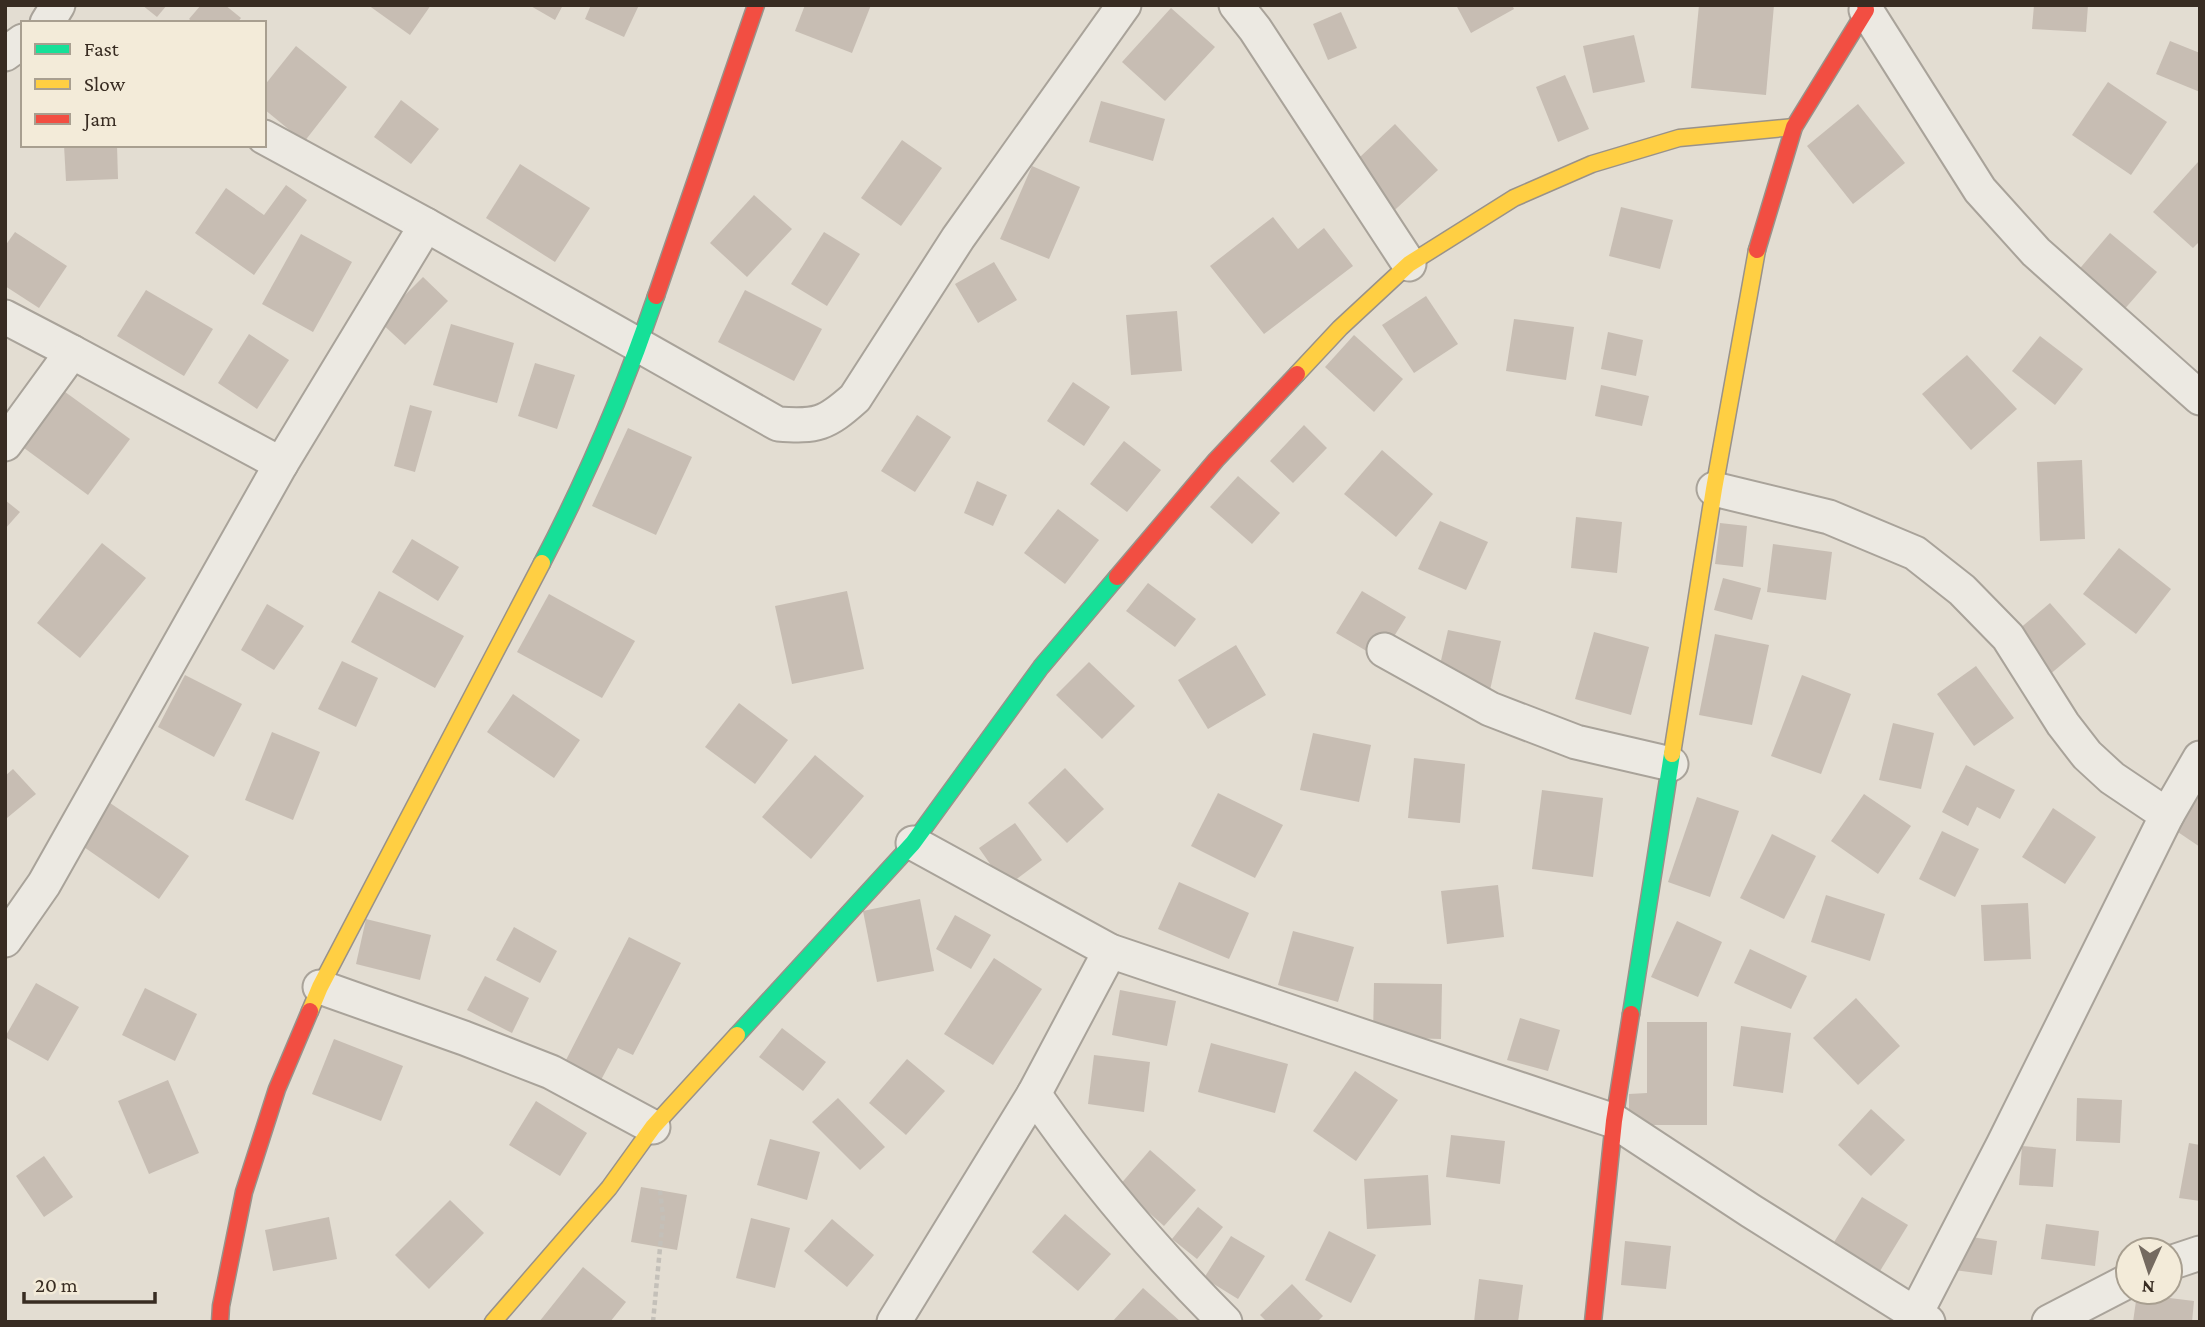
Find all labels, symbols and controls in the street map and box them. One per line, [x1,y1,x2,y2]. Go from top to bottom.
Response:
legend [21,21,266,147]
text: Fast [84,37,120,61]
text: Slow [84,72,126,96]
text: Jam [82,107,117,131]
north arrow [2114,1236,2184,1306]
scale bar [24,1260,156,1304]
text: 20 m [35,1273,78,1297]
text: N [2141,1277,2155,1298]

